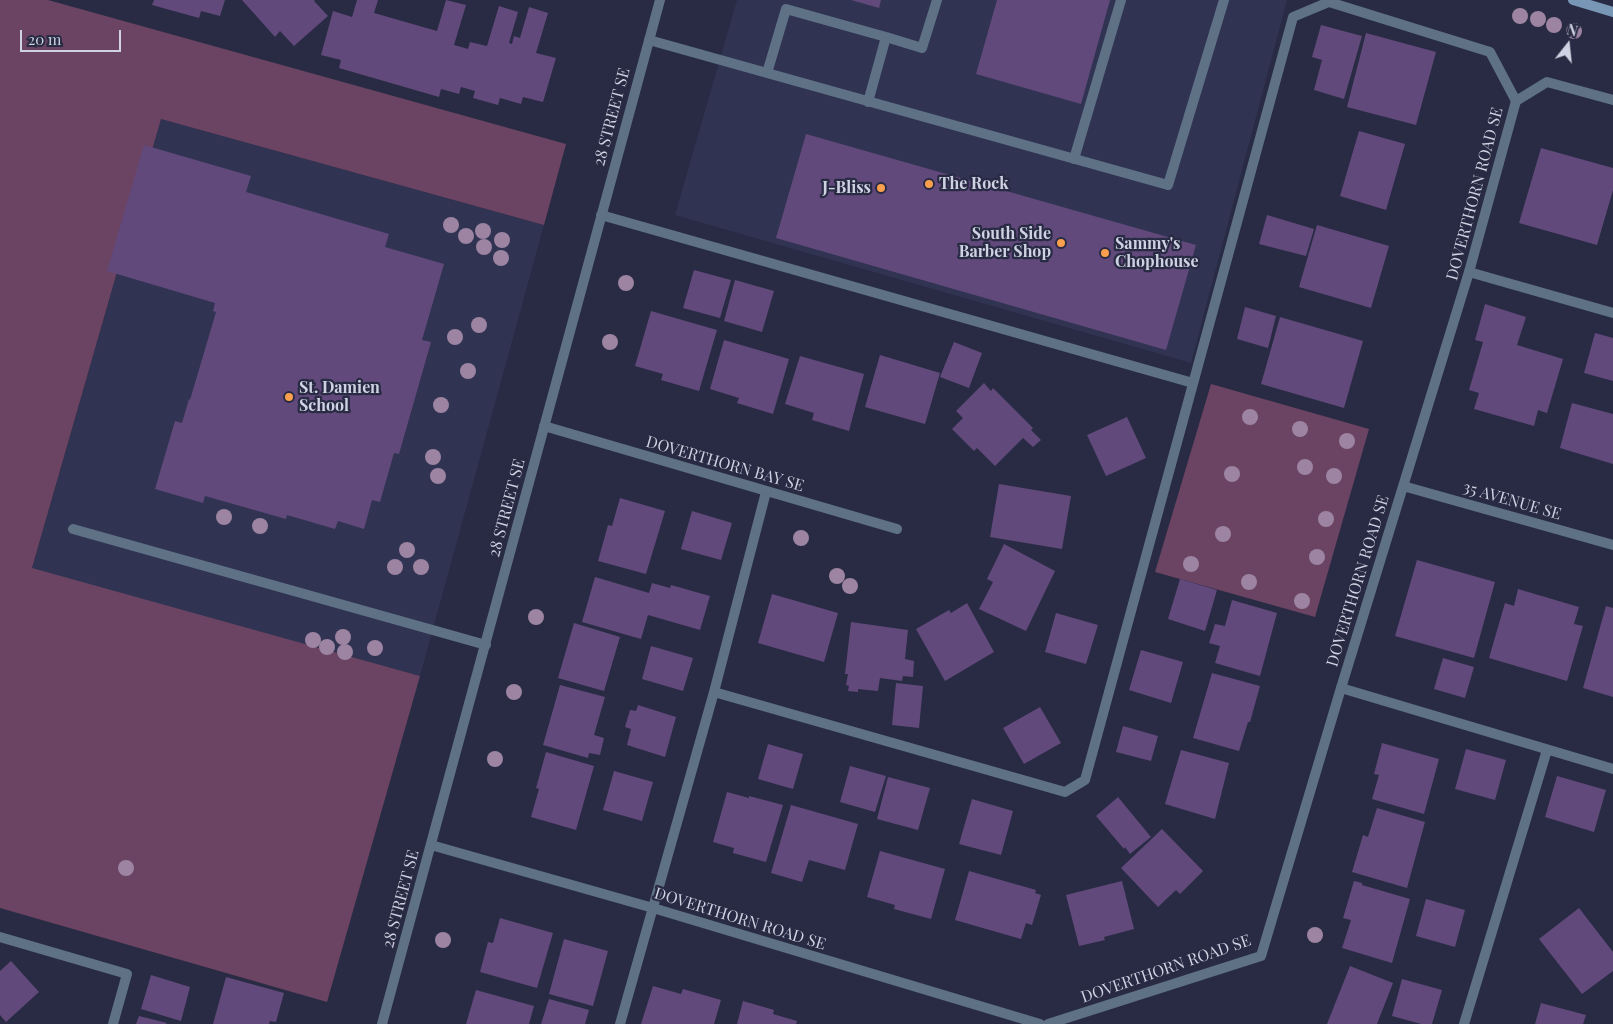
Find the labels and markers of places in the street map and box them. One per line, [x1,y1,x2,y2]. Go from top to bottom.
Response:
place label: The Rock [939,174,1009,194]
place label: J-Bliss [822,178,871,198]
marker: The Rock [923,178,935,190]
marker: J-Bliss [875,182,887,194]
place label: South Side Barber Shop [959,224,1051,262]
place label: Sammy's Chophouse [1115,234,1199,272]
marker: South Side Barber Shop [1055,237,1067,249]
marker: Sammy's Chophouse [1099,247,1111,259]
place label: St. Damien School [299,378,380,416]
marker: St. Damien School [283,391,295,403]

